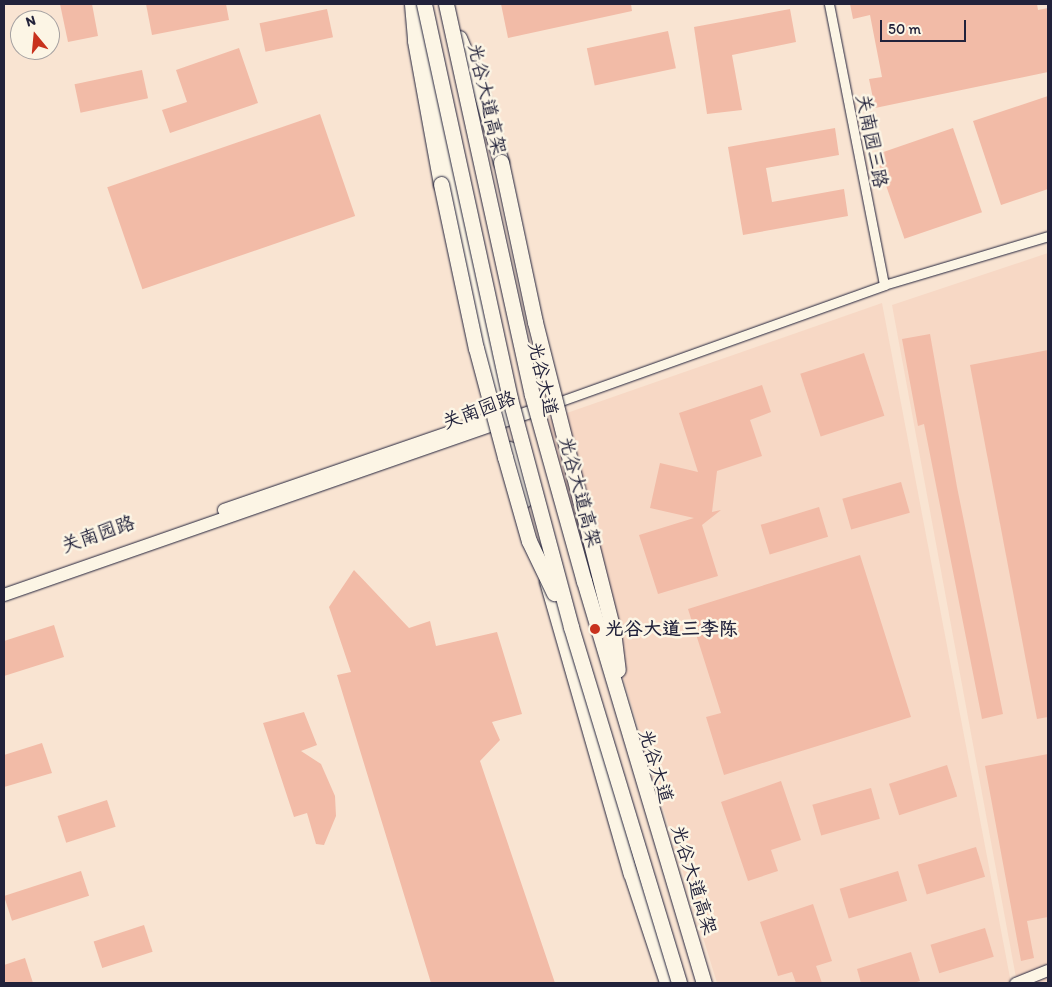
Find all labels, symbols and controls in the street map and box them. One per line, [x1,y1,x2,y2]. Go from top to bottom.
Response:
north arrow [10,10,60,60]
scale bar [882,10,968,42]
text: N [24,12,38,31]
text: 50 m [888,20,921,38]
street label: 光谷大道高架 [463,41,511,157]
street label: 关南园三路 [852,92,892,190]
street label: 光谷大道 [523,339,563,419]
street label: 关南园路 [439,386,519,434]
street label: 光谷大道高架 [554,434,606,550]
street label: 关南园路 [58,511,138,557]
place label: 光谷大道三李陈 [605,618,738,640]
marker: 光谷大道三李陈 [589,623,601,635]
street label: 光谷大道 [634,726,678,806]
street label: 光谷大道高架 [666,822,722,938]

